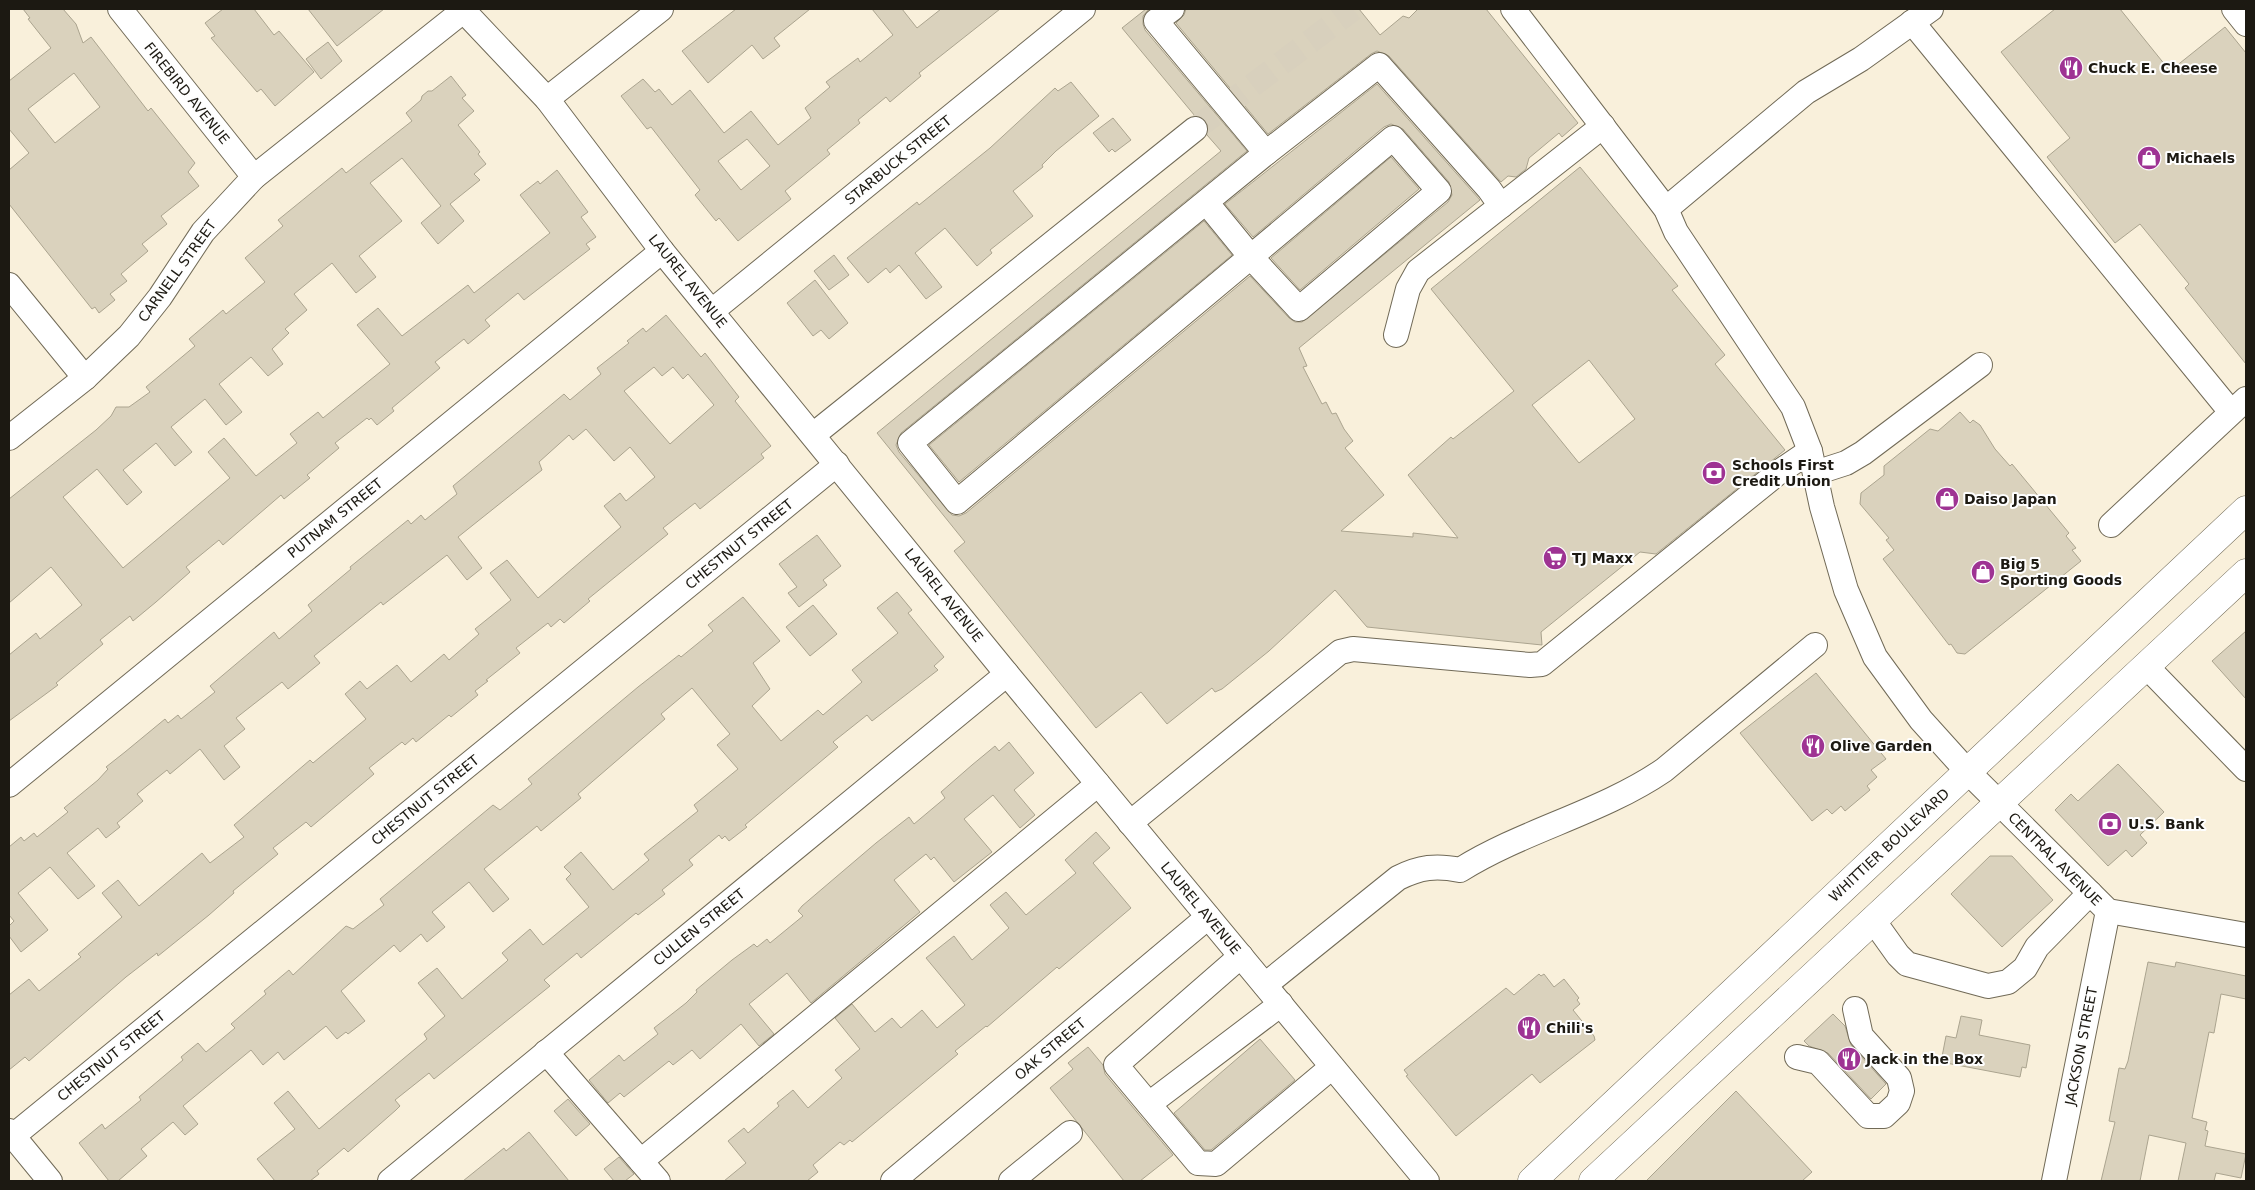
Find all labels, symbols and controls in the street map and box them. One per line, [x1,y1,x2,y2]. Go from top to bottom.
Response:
street label: FIREBIRD AVENUE [141,39,233,147]
restaurant icon: Chuck E. Cheese [2058,55,2084,81]
place label: Chuck E. Cheese [2088,60,2218,76]
street label: STARBUCK STREET [842,112,955,208]
shop icon: Michaels [2136,145,2162,171]
place label: Michaels [2166,150,2235,166]
street label: CARNELL STREET [135,217,220,325]
street label: LAUREL AVENUE [645,231,731,331]
place label: Schools First Credit Union [1732,457,1834,489]
bank icon: Schools First Credit Union [1701,460,1727,486]
street label: PUTNAM STREET [284,475,386,561]
shop icon: Daiso Japan [1934,486,1960,512]
place label: Daiso Japan [1964,491,2057,507]
street label: CHESTNUT STREET [682,495,796,592]
street label: LAUREL AVENUE [901,545,987,645]
supermarket icon: TJ Maxx [1542,545,1568,571]
place label: TJ Maxx [1572,550,1633,566]
place label: Big 5 Sporting Goods [2000,556,2122,588]
shop icon: Big 5 Sporting Goods [1970,559,1996,585]
restaurant icon: Olive Garden [1800,733,1826,759]
place label: Olive Garden [1830,738,1932,754]
street label: CHESTNUT STREET [368,751,482,848]
street label: WHITTIER BOULEVARD [1826,785,1952,905]
street label: CENTRAL AVENUE [2005,809,2105,909]
bank icon: U.S. Bank [2097,811,2123,837]
place label: U.S. Bank [2128,816,2205,832]
street label: LAUREL AVENUE [1158,859,1244,957]
street label: CULLEN STREET [650,885,748,969]
street label: JACKSON STREET [2061,985,2100,1108]
street label: CHESTNUT STREET [54,1007,168,1104]
street label: OAK STREET [1011,1014,1089,1083]
restaurant icon: Chili's [1516,1015,1542,1041]
place label: Chili's [1546,1020,1593,1036]
restaurant icon: Jack in the Box [1836,1046,1862,1072]
place label: Jack in the Box [1865,1051,1983,1067]

